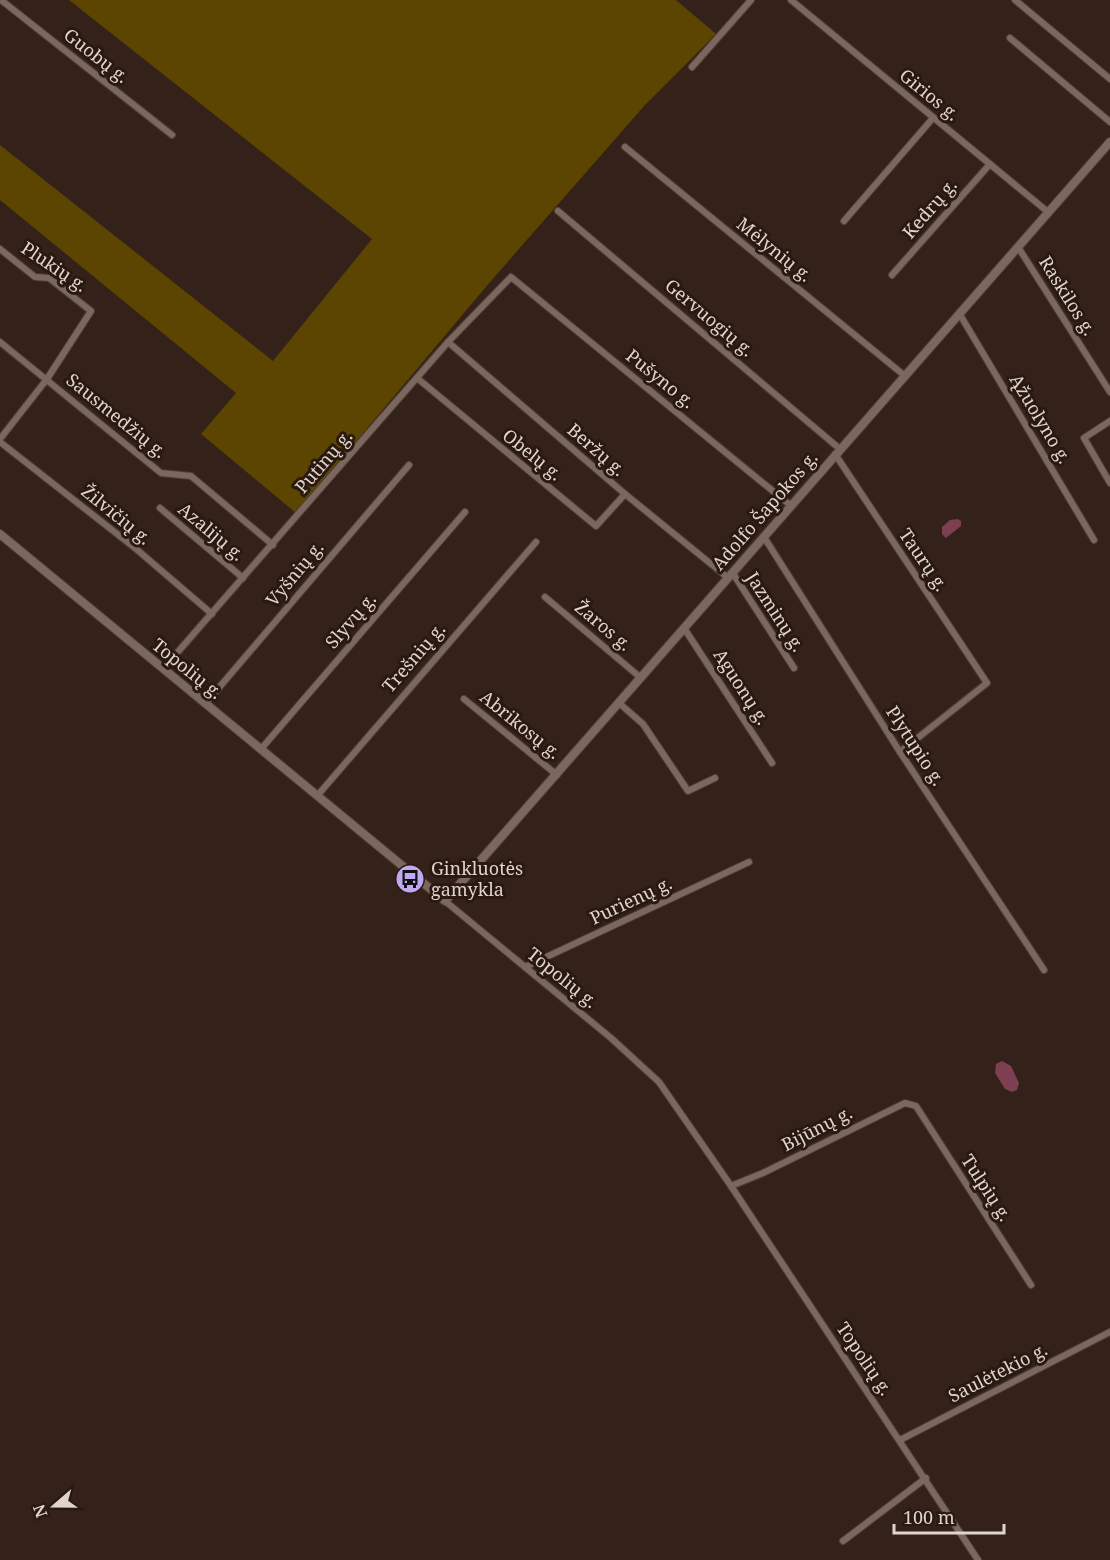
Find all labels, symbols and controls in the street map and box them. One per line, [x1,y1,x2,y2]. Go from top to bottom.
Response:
street label: Guobų g. [59,22,134,88]
street label: Girios g. [895,63,964,126]
street label: Kedrų g. [897,173,962,243]
street label: Mėlynių g. [732,212,817,287]
street label: Plukių g. [17,235,92,297]
street label: Raskilos g. [1034,251,1102,340]
street label: Gervuogių g. [660,273,759,361]
street label: Pušyno g. [621,343,700,413]
street label: Sausmedžių g. [62,367,172,463]
street label: Ąžuolyno g. [1005,369,1077,468]
street label: Beržų g. [563,417,631,481]
street label: Obelų g. [498,423,567,486]
street label: Putinų g. [289,425,357,498]
street label: Adolfo Šapokos g. [706,446,822,575]
street label: Žilvičių g. [77,479,156,550]
street label: Azalijų g. [174,497,250,566]
street label: Taurų g. [894,523,954,596]
street label: Vyšnių g. [260,536,329,611]
street label: Jazminų g. [741,566,811,656]
street label: Slyvų g. [319,587,381,653]
street label: Žaros g. [570,595,637,656]
street label: Trešnių g. [376,617,450,697]
street label: Topolių g. [148,633,228,704]
street label: Aguonų g. [708,644,775,729]
street label: Abrikosų g. [475,684,566,764]
street label: Plytupio g. [881,701,951,790]
place label: Ginkluotės gamykla [431,856,523,901]
bus stop icon: Ginkluotės gamykla [394,863,426,895]
street label: Purienų g. [586,871,676,930]
street label: Topolių g. [523,942,603,1013]
street label: Bijūnų g. [777,1100,856,1156]
street label: Tulpių g. [956,1149,1017,1226]
street label: Topolių g. [832,1317,898,1400]
street label: Saulėtekio g. [944,1337,1051,1407]
north arrow [24,1476,84,1536]
scale bar [894,1497,1004,1535]
text: N [27,1501,52,1521]
text: 100 m [903,1505,955,1529]

